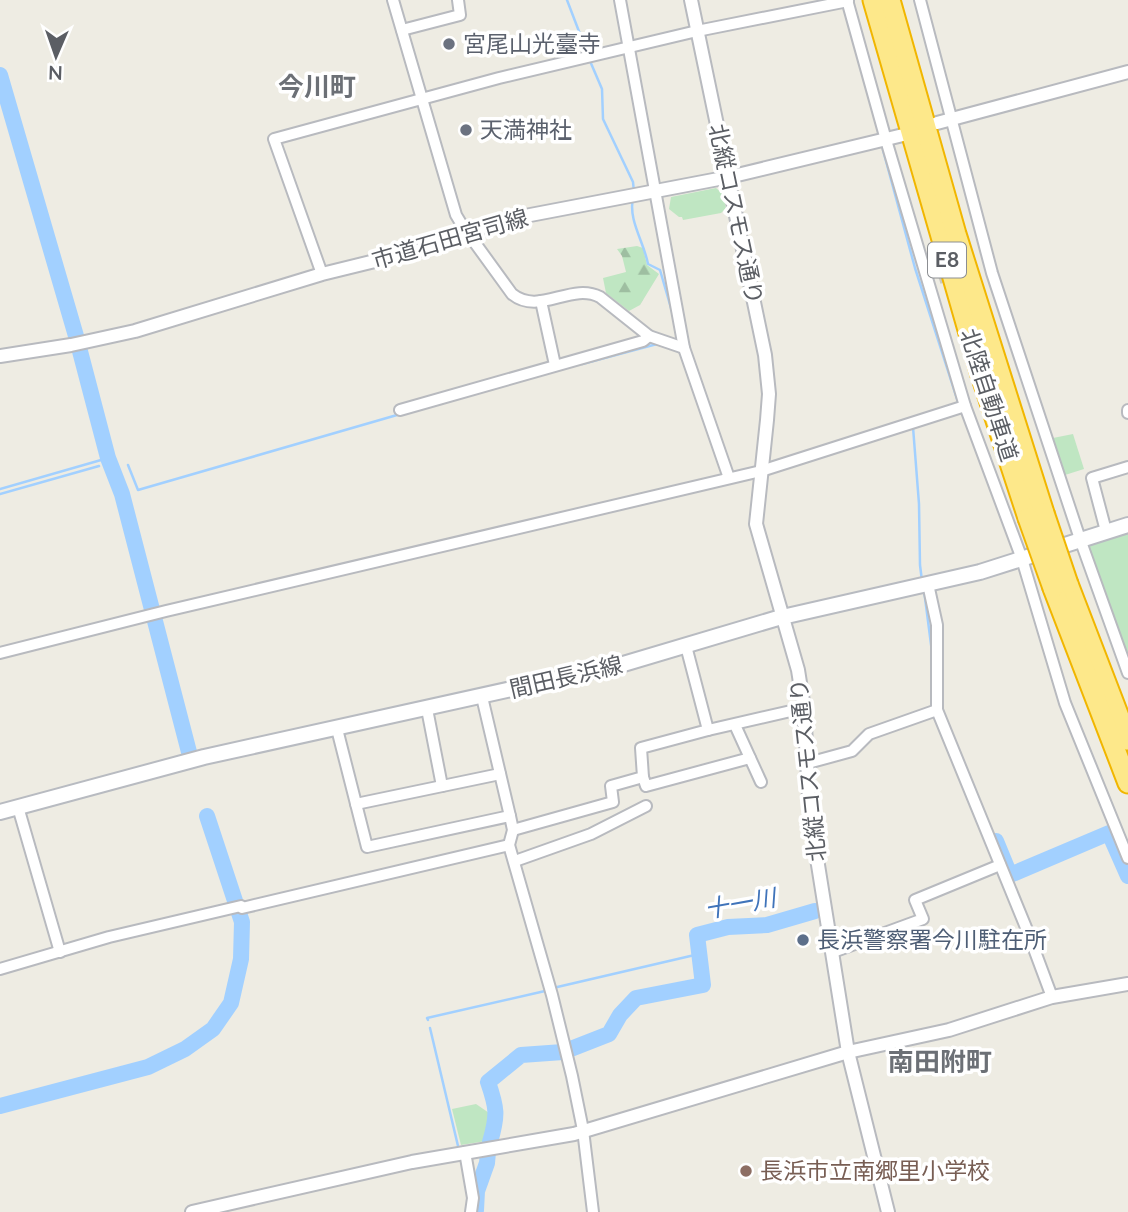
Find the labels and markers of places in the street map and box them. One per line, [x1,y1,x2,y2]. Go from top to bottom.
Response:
place label: 宮尾山光臺寺 [463,29,601,57]
marker: 宮尾山光臺寺 [441,36,457,52]
place label: 天満神社 [480,115,572,143]
marker: 天満神社 [458,122,474,138]
place label: 長浜警察署今川駐在所 [817,925,1047,953]
marker: 長浜警察署今川駐在所 [795,932,811,948]
place label: 長浜市立南郷里小学校 [760,1156,990,1184]
marker: 長浜市立南郷里小学校 [738,1163,754,1179]

